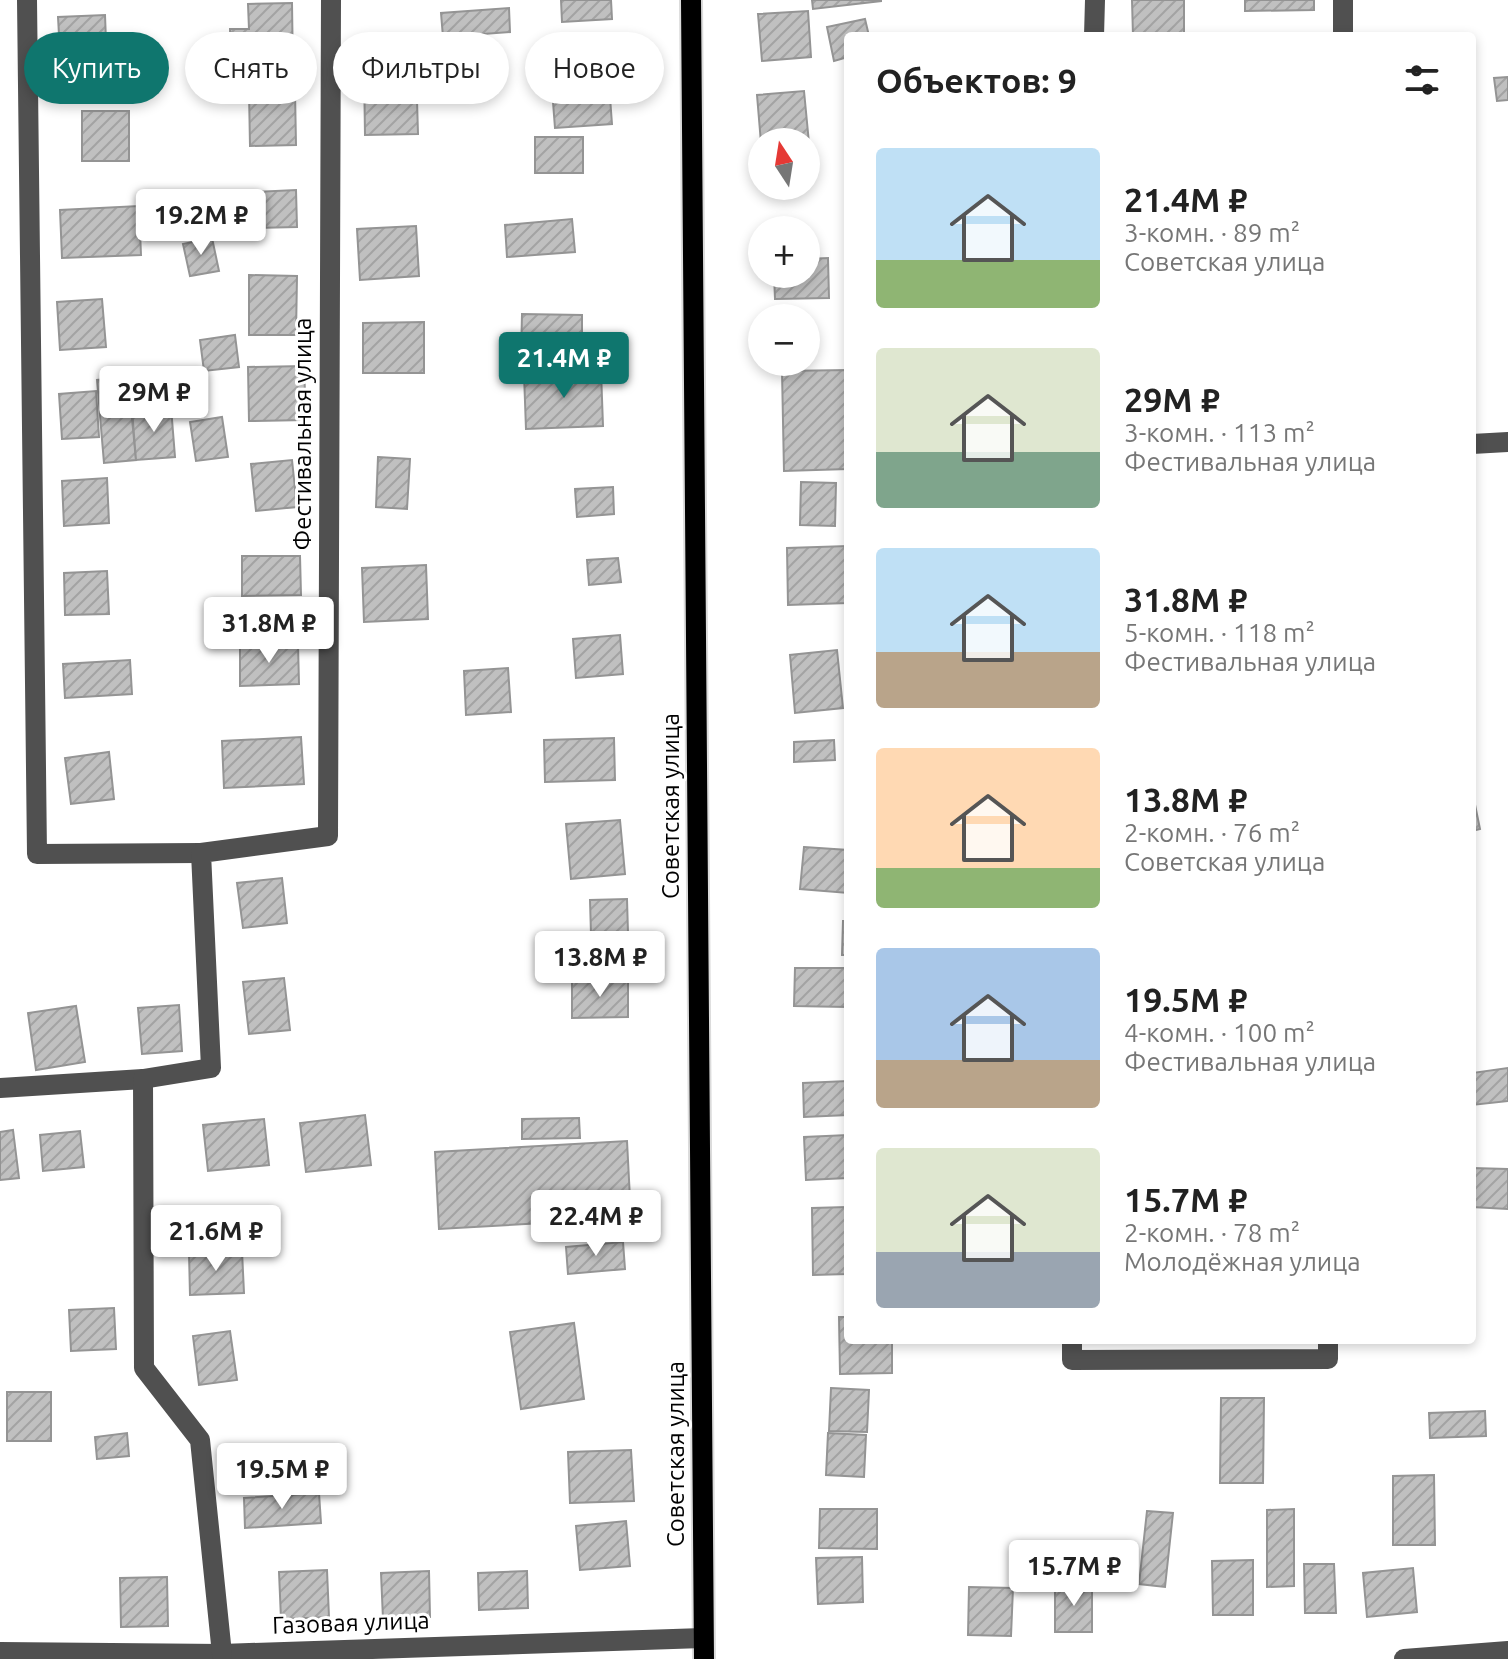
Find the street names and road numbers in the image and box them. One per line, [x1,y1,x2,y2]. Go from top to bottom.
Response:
street label: Фестивальная улица [289,318,316,550]
street label: Советская улица [657,713,684,899]
street label: Советская улица [662,1361,689,1547]
street label: Газовая улица [272,1606,430,1639]

